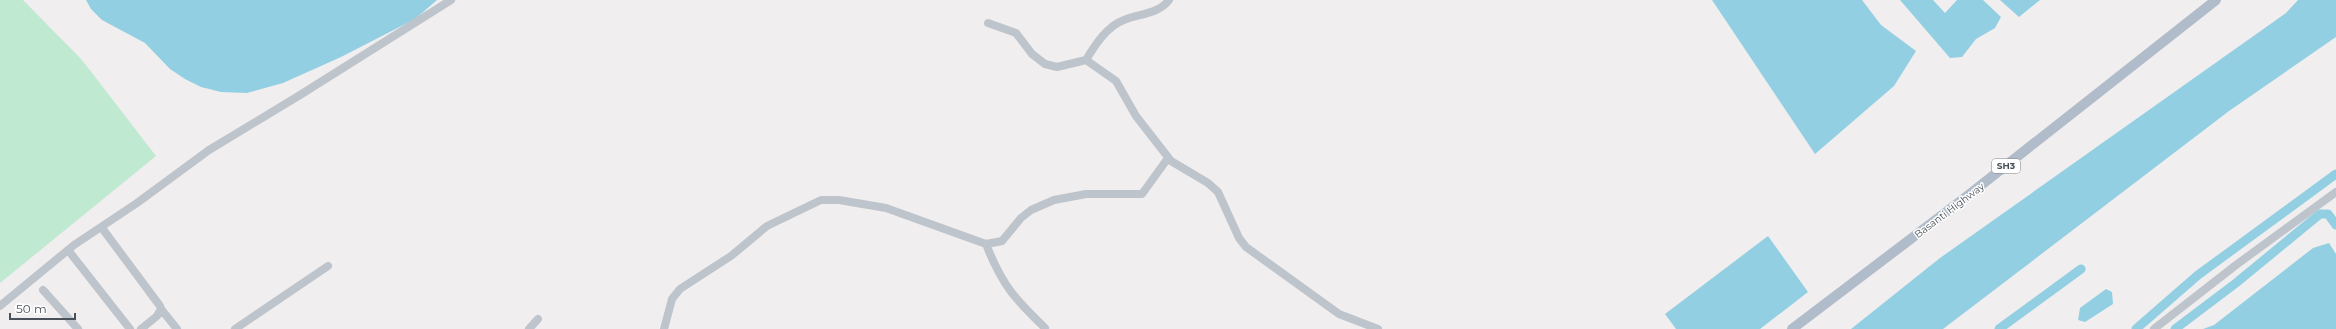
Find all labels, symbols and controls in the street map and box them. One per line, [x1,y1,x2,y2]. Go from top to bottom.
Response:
road number: SH3 [1992,159,2020,173]
street label: Basanti Highway [1912,179,1987,241]
scale bar [10,295,75,321]
text: 50 m [16,301,47,316]

